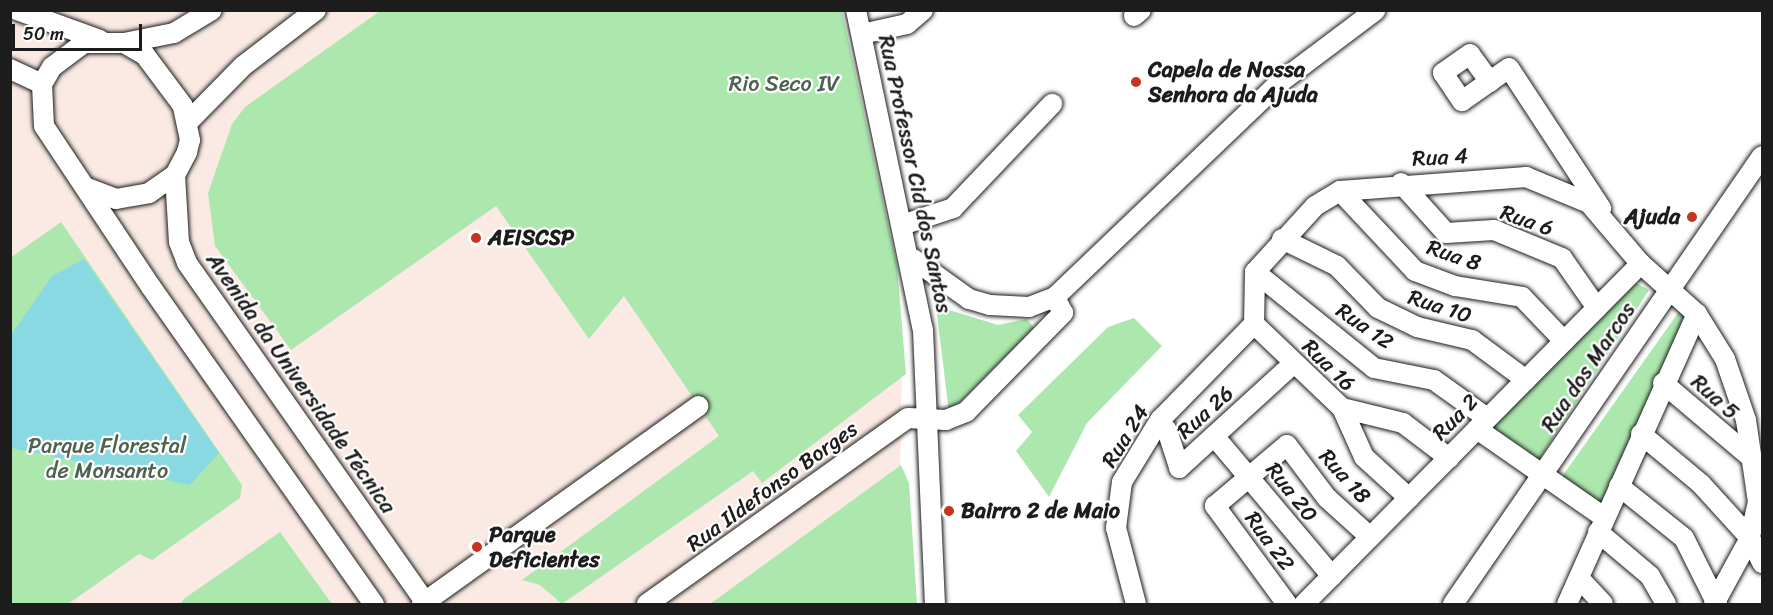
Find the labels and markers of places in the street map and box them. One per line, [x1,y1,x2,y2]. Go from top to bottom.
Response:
place label: Capela de Nossa Senhora da Ajuda [1148,56,1318,107]
marker: Capela de Nossa Senhora da Ajuda [1129,75,1143,89]
place label: Ajuda [1624,204,1680,230]
marker: Ajuda [1685,210,1699,224]
place label: AEISCSP [488,225,574,251]
marker: AEISCSP [469,231,483,245]
place label: Bairro 2 de Maio [961,498,1120,524]
marker: Bairro 2 de Maio [942,504,956,518]
place label: Parque Deficientes [489,521,600,572]
marker: Parque Deficientes [470,540,484,554]

